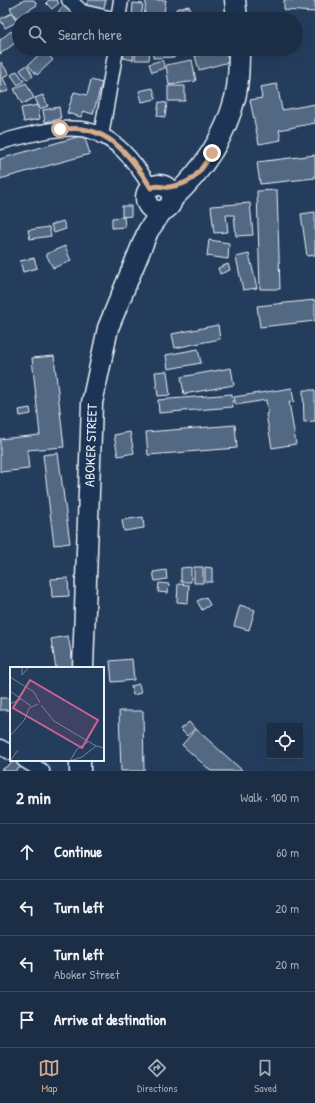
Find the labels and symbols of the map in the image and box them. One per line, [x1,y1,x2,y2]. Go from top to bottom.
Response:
route start [51,120,69,138]
route end [203,144,221,162]
street label: ABOKER STREET [79,403,101,487]
inset map [10,667,104,761]

